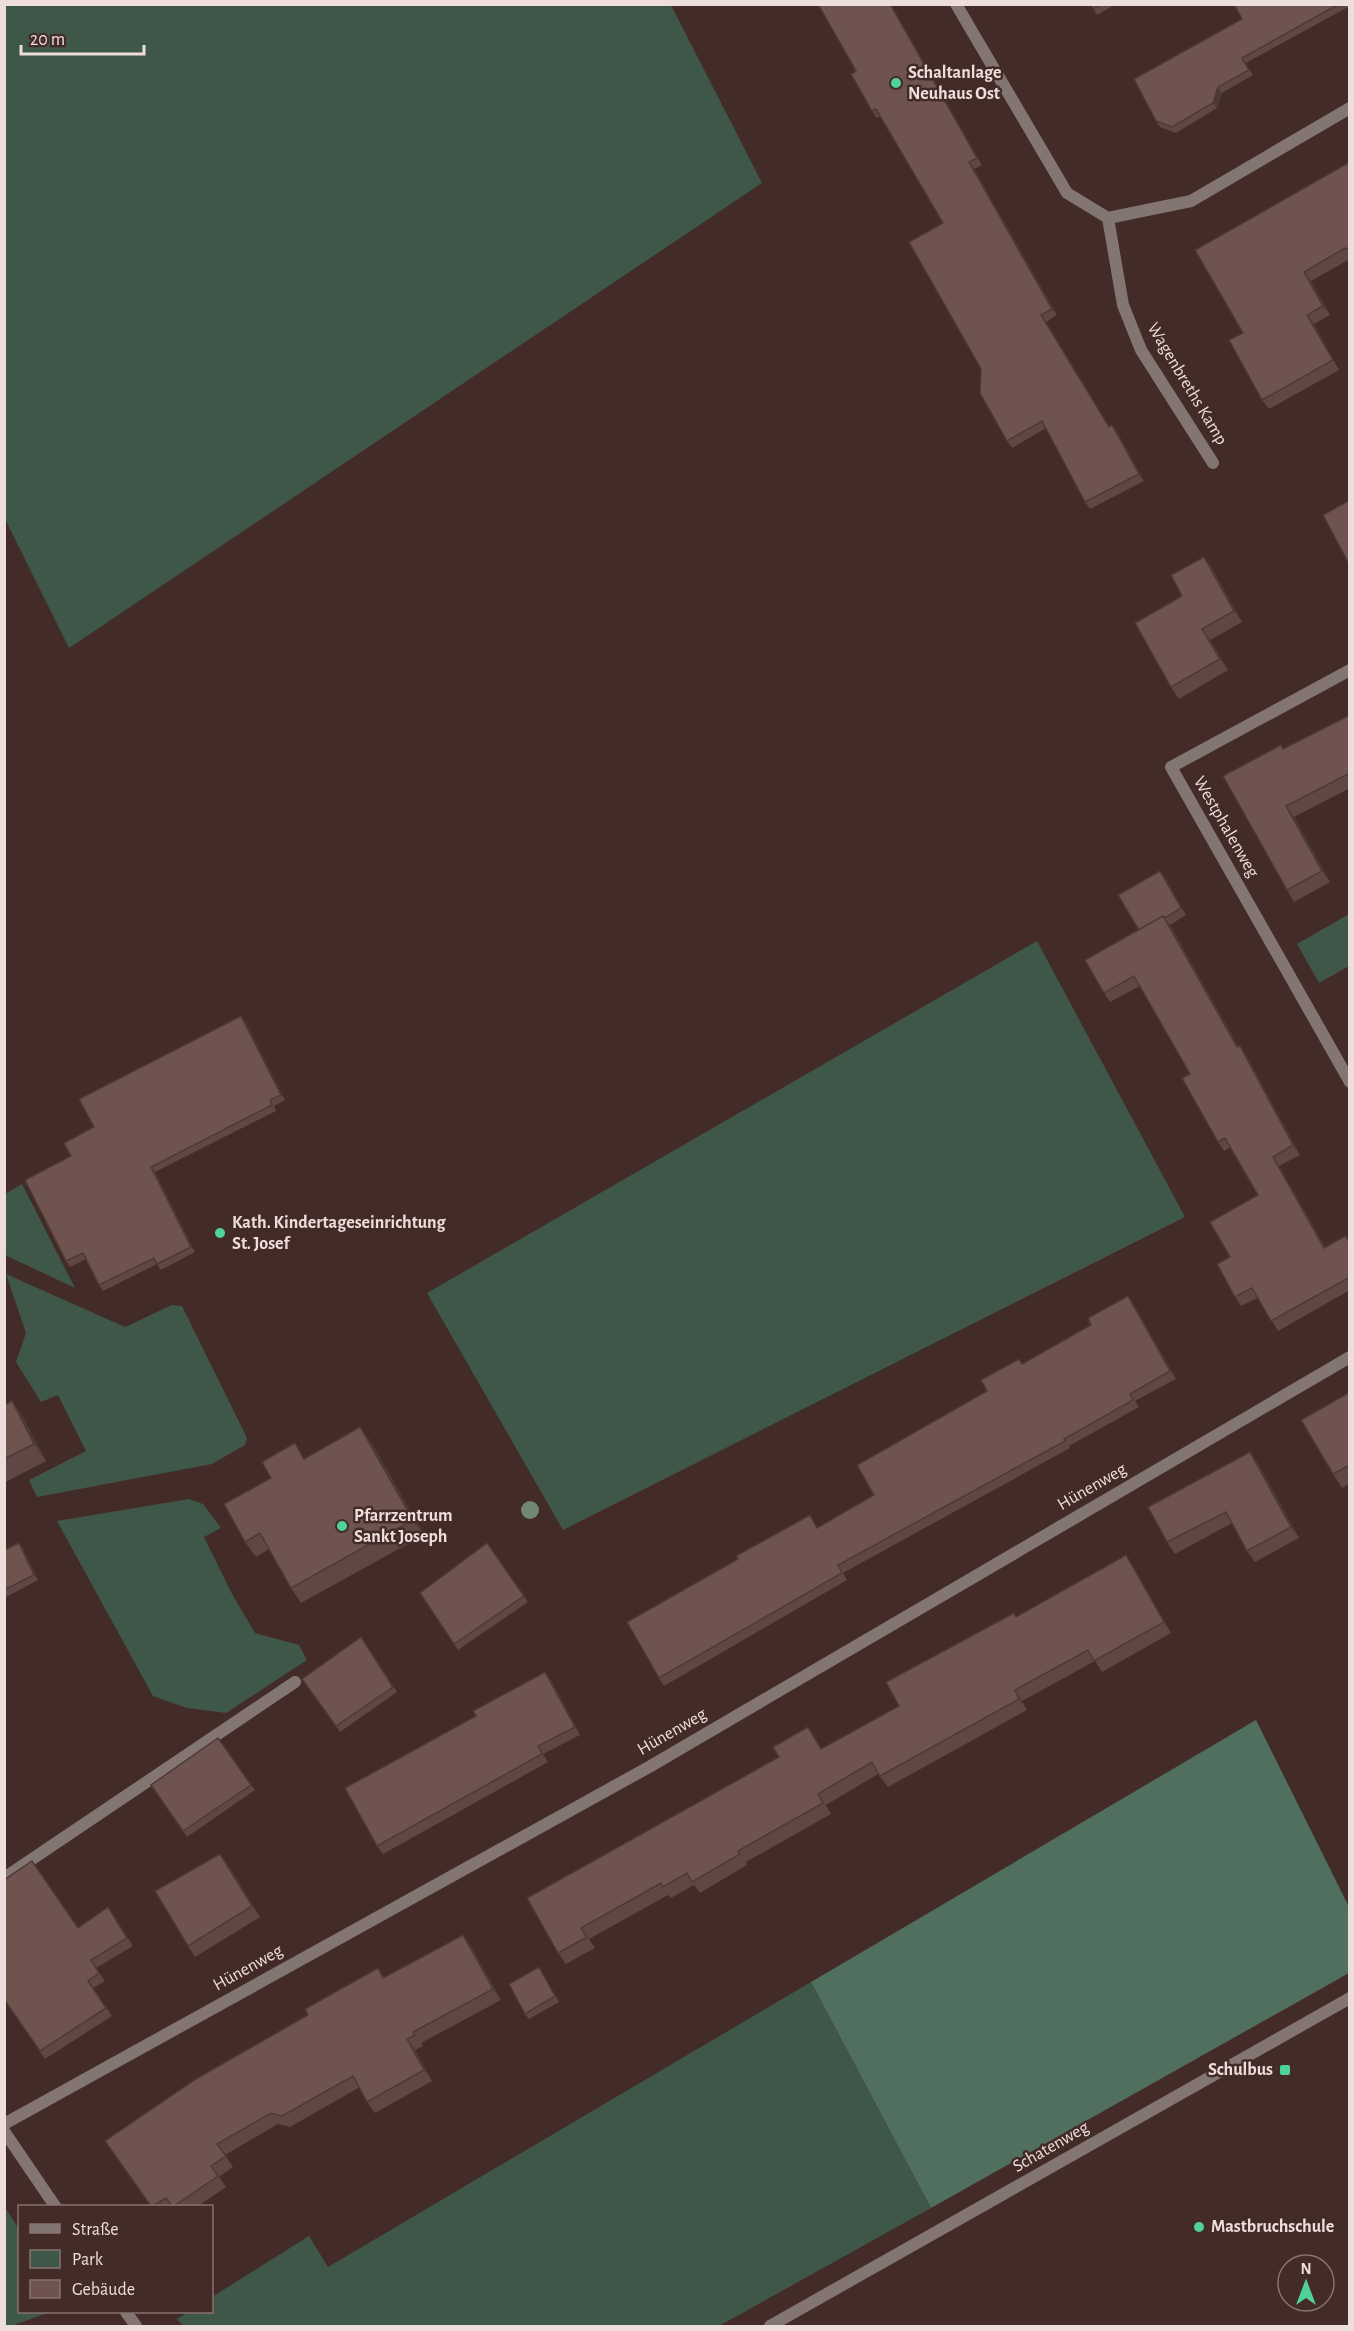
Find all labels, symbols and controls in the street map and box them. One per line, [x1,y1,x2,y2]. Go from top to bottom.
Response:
scale bar [21,18,144,56]
text: 20 m [30,31,65,49]
place label: Schaltanlage Neuhaus Ost [908,64,1002,103]
marker: Schaltanlage Neuhaus Ost [889,76,903,90]
street label: Wagenbreths Kamp [1143,320,1231,448]
street label: Westphalenweg [1190,773,1262,881]
place label: Kath. Kindertageseinrichtung St. Josef [232,1214,447,1253]
marker: Kath. Kindertageseinrichtung St. Josef [213,1226,227,1240]
street label: Hünenweg [1054,1460,1130,1514]
place label: Pfarrzentrum Sankt Joseph [354,1507,453,1546]
marker: Pfarrzentrum Sankt Joseph [335,1519,349,1533]
street label: Hünenweg [634,1705,710,1759]
street label: Hünenweg [210,1941,286,1994]
place label: Schulbus [1208,2061,1273,2079]
marker: Schulbus [1278,2063,1292,2077]
street label: Schatenweg [1010,2118,1092,2176]
legend [18,2205,213,2313]
place label: Mastbruchschule [1211,2218,1334,2236]
marker: Mastbruchschule [1192,2220,1206,2234]
text: Straße [72,2221,118,2239]
text: Park [72,2251,104,2269]
north arrow [1276,2253,1336,2313]
text: N [1300,2261,1312,2277]
text: Gebäude [72,2281,135,2299]

